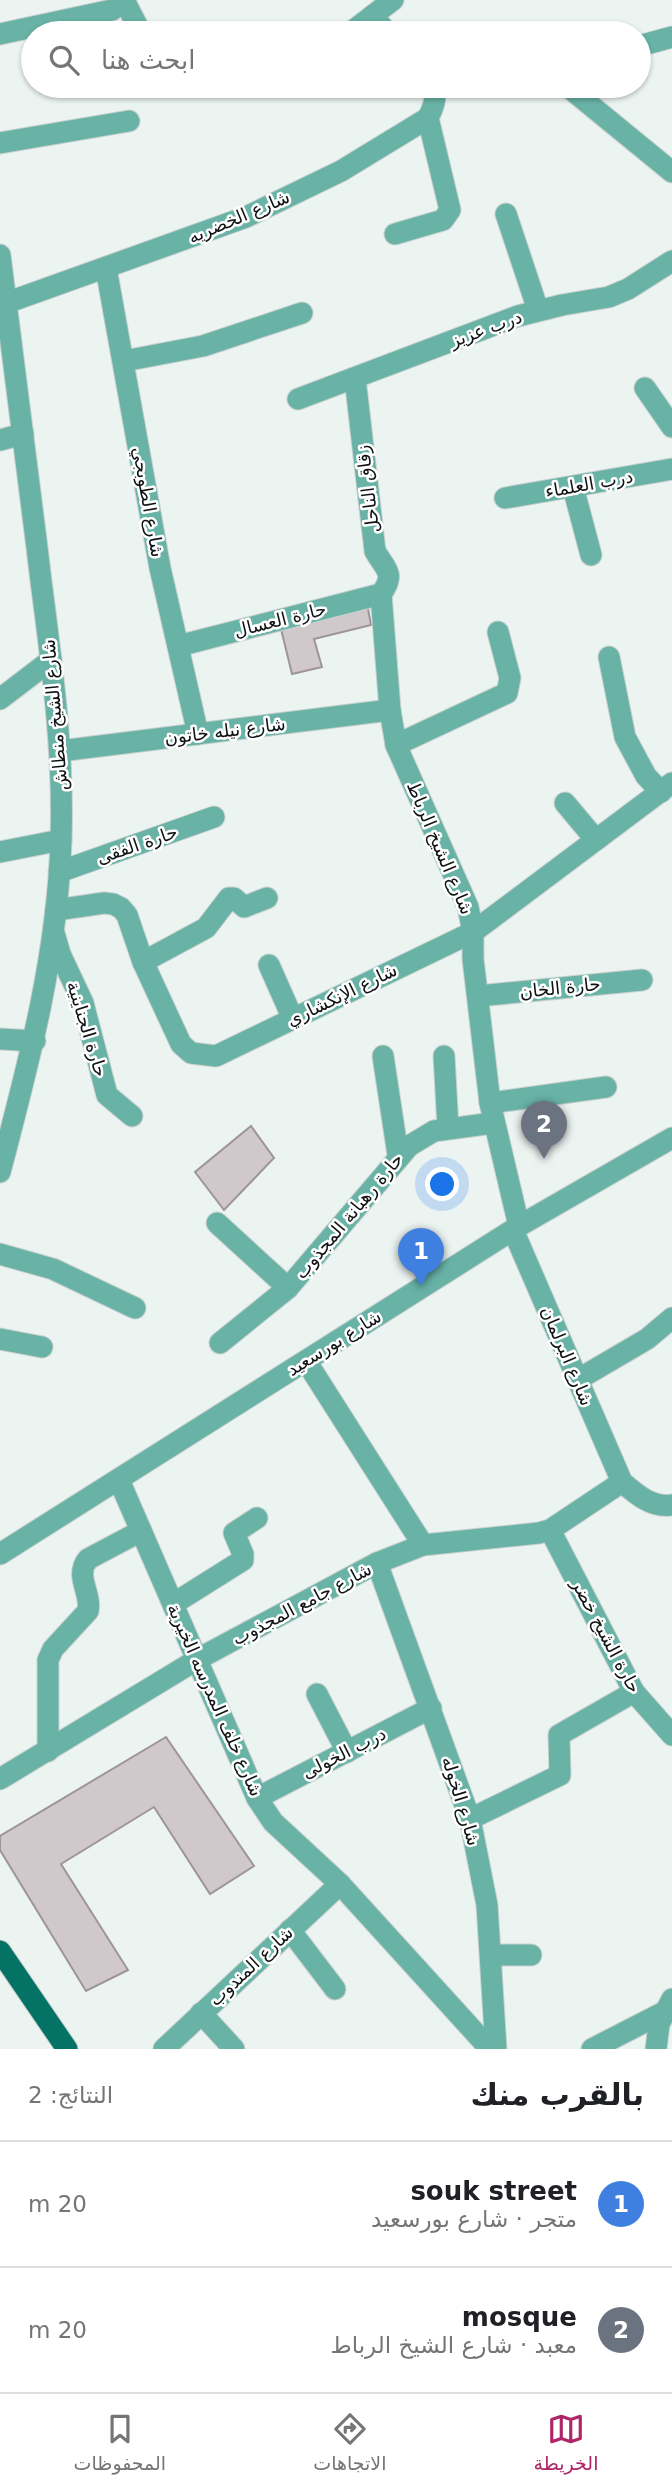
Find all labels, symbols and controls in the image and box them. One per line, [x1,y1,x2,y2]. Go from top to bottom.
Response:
search box [21,21,651,98]
icon: search [45,41,83,79]
text: ابحث هنا [101,45,196,75]
street label: شارع الخضريه [185,186,293,248]
street label: درب عزيز [446,306,525,353]
street label: زقاق الناحل [352,444,383,534]
street label: شارع الطوبجي [127,445,169,559]
street label: درب العلماء [543,465,634,502]
street label: حارة العسال [232,598,328,641]
street label: شارع الشيخ منطاش [37,638,73,792]
street label: شارع نيله خاتون [163,713,287,749]
street label: شارع الشيخ الرباط [402,778,478,918]
street label: حارة الفقى [94,821,180,868]
street label: شارع الإنكشاري [283,959,401,1031]
street label: حارة الخان [518,973,601,1002]
street label: حارة الجناينية [63,978,112,1079]
pin: 2 [521,1101,567,1159]
street label: حارة رهبانة المجذوب [290,1149,408,1283]
your location [425,1167,459,1201]
pin: 1 [398,1228,444,1286]
street label: شارع البرلمان [536,1303,598,1409]
street label: شارع بورسعيد [283,1305,385,1381]
street label: شارع جامع المجذوب [228,1558,376,1650]
street label: حارة الشيخ خضر [566,1574,645,1697]
street label: شارع خلف المدرسه الخيرية [162,1600,268,1800]
street label: درب الخولى [298,1722,390,1784]
street label: شارع الخوله [437,1754,485,1848]
street label: شارع المندوب [204,1921,298,2011]
text: بالقرب منك [471,2077,644,2112]
text: النتائج: 2 [28,2082,113,2108]
text: souk street [410,2176,577,2206]
text: 20 m [28,2191,87,2217]
text: 1 [613,2191,629,2217]
text: متجر · شارع بورسعيد [371,2206,577,2232]
text: mosque [462,2302,577,2332]
text: 20 m [28,2317,87,2343]
text: 2 [613,2317,629,2343]
text: معبد · شارع الشيخ الرباط [330,2332,577,2358]
tab: المحفوظات [74,2410,166,2474]
tab: الاتجاهات [313,2410,386,2474]
tab: الخريطة [534,2410,598,2474]

